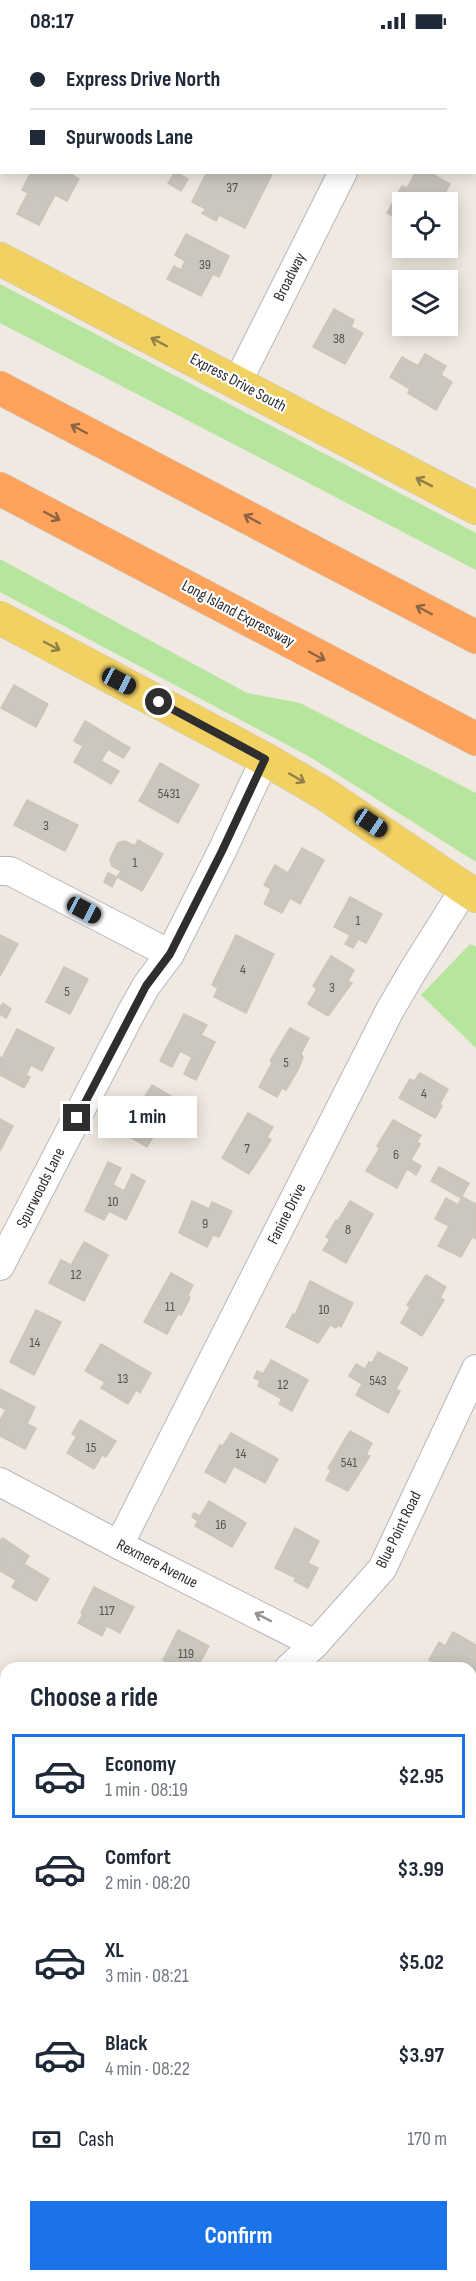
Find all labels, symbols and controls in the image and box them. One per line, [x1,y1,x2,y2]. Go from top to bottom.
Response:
text: 08:17 [30,8,74,35]
text: Express Drive North [66,66,220,93]
text: Spurwoods Lane [66,124,193,151]
house number: 37 [226,179,238,196]
map controls [392,192,458,336]
button: locate [392,192,458,258]
street label: Broadway [270,250,310,304]
house number: 39 [199,256,211,273]
button: layers [392,270,458,336]
house number: 38 [333,330,345,347]
one-way arrow [150,336,168,347]
street label: Express Drive South [187,350,289,416]
one-way arrow [71,423,88,435]
one-way arrow [415,475,433,487]
one-way arrow [43,510,60,522]
one-way arrow [243,513,261,524]
street label: Long Island Expressway [179,576,297,652]
one-way arrow [416,604,434,615]
one-way arrow [42,641,60,652]
one-way arrow [308,651,326,662]
car [99,665,139,697]
route start [145,688,172,715]
one-way arrow [288,773,306,784]
house number: 5431 [158,785,180,802]
car [351,805,391,841]
house number: 3 [43,817,49,834]
house number: 1 [133,854,138,871]
car [64,894,104,926]
house number: 1 [356,912,361,929]
house number: 4 [240,961,246,978]
house number: 3 [329,979,335,996]
house number: 5 [64,983,70,1000]
house number: 5 [283,1054,289,1071]
house number: 4 [421,1085,427,1102]
callout: 1 min [98,1097,197,1139]
route end [63,1104,90,1131]
text: 1 min [129,1105,166,1129]
house number: 7 [244,1140,250,1157]
street label: Spurwoods Lane [13,1145,69,1231]
house number: 6 [393,1146,399,1163]
street label: Fanine Drive [264,1180,310,1248]
house number: 10 [107,1193,119,1210]
house number: 9 [202,1215,208,1232]
house number: 8 [345,1221,351,1238]
house number: 12 [71,1266,82,1283]
house number: 11 [165,1298,175,1315]
house number: 10 [318,1301,330,1318]
house number: 14 [30,1334,41,1351]
house number: 13 [118,1370,129,1387]
house number: 543 [369,1372,387,1389]
house number: 12 [278,1376,289,1393]
house number: 15 [86,1439,97,1456]
house number: 14 [236,1445,247,1462]
house number: 541 [341,1454,357,1471]
street label: Blue Point Road [372,1488,426,1572]
house number: 16 [215,1516,227,1533]
street label: Rexmere Avenue [113,1535,201,1593]
house number: 117 [99,1602,115,1619]
one-way arrow [254,1611,272,1623]
house number: 119 [178,1645,194,1662]
text: Choose a ride [30,1682,158,1714]
icon: car [33,1749,87,1803]
text: Economy [105,1751,176,1778]
text: $2.95 [398,1763,444,1790]
text: 1 min · 08:19 [105,1778,188,1802]
icon: car [33,1842,87,1896]
text: Comfort [105,1844,171,1871]
text: $3.99 [397,1856,444,1883]
text: 2 min · 08:20 [105,1871,191,1895]
icon: car [33,1935,87,1989]
text: XL [105,1937,124,1964]
text: $5.02 [399,1949,444,1976]
text: 3 min · 08:21 [105,1964,189,1988]
icon: car [33,2028,87,2082]
text: Black [105,2030,147,2057]
text: $3.97 [398,2042,444,2069]
text: 4 min · 08:22 [105,2057,190,2081]
icon: cash [30,2123,63,2156]
text: Cash [78,2126,114,2153]
text: 170 m [407,2127,447,2151]
button: Confirm [30,2201,447,2270]

